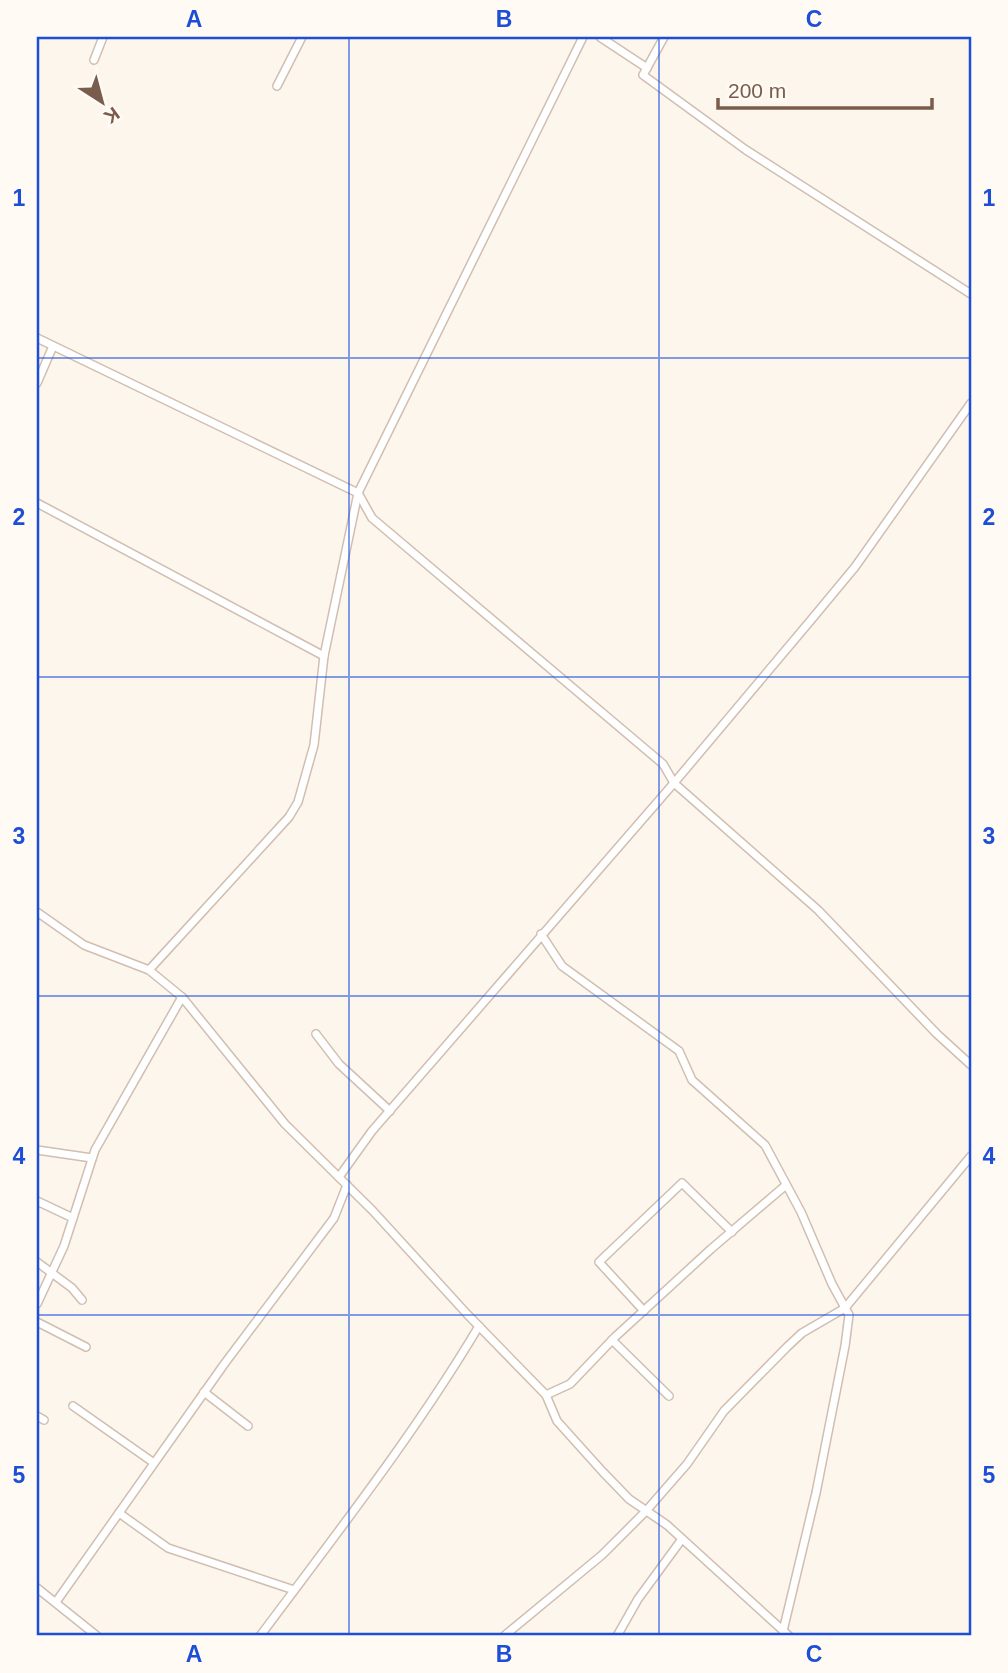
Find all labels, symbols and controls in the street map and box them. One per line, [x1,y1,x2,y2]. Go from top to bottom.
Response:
text: A [186,6,202,32]
text: B [496,6,512,32]
text: C [806,6,822,32]
north arrow [66,66,136,136]
scale bar [718,66,931,110]
text: 200 m [728,79,786,102]
text: K [100,103,123,128]
text: 1 [13,185,26,211]
text: 1 [983,185,996,211]
text: 2 [13,504,25,530]
text: 2 [983,504,995,530]
text: 3 [13,823,25,849]
text: 3 [983,823,995,849]
text: 4 [13,1143,26,1169]
text: 4 [983,1143,996,1169]
text: 5 [13,1462,26,1488]
text: 5 [983,1462,996,1488]
text: A [186,1641,202,1667]
text: B [496,1641,512,1667]
text: C [806,1641,822,1667]

